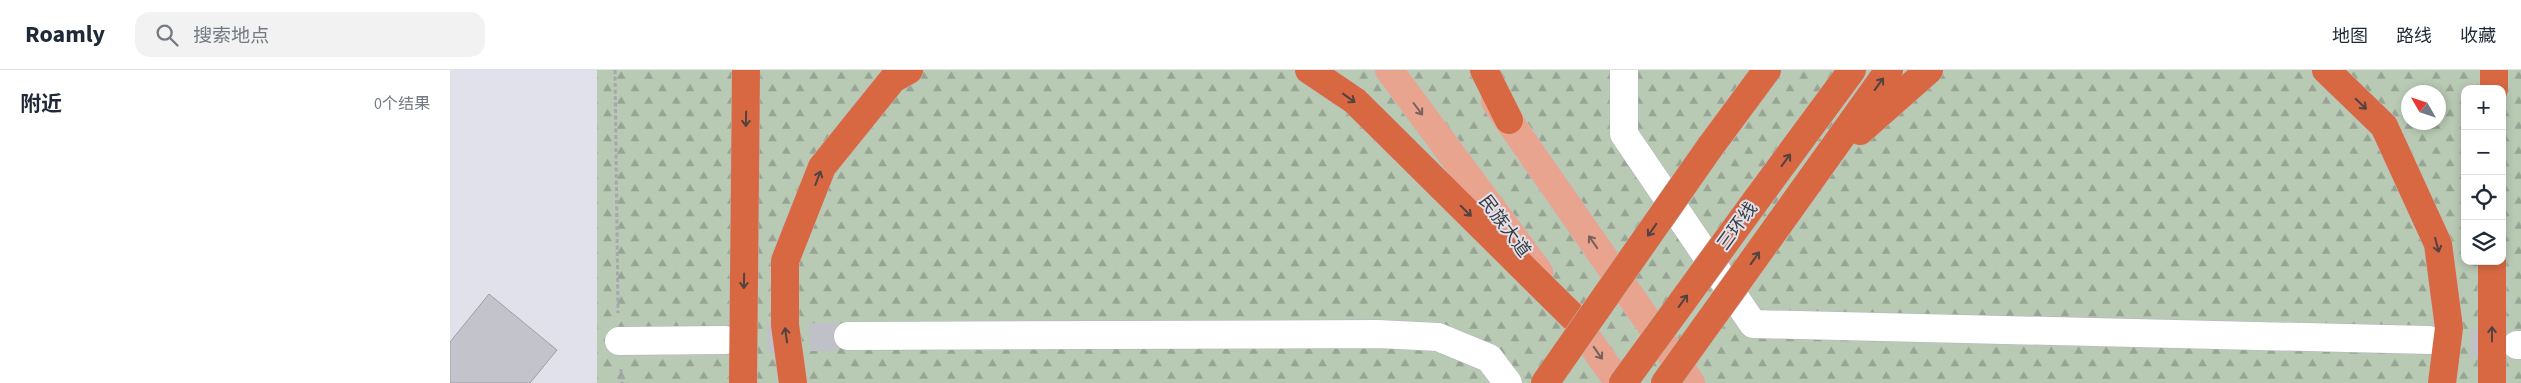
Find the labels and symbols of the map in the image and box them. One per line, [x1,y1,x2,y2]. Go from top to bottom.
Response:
one-way arrow [1874,77,1884,91]
north arrow [2401,85,2446,130]
one-way arrow [1342,93,1356,103]
one-way arrow [2354,98,2367,110]
one-way arrow [1413,102,1423,116]
one-way arrow [741,110,751,126]
one-way arrow [1781,153,1791,167]
one-way arrow [814,171,823,186]
street label: 民族大道 [1473,190,1536,263]
street label: 三环线 [1711,197,1763,255]
one-way arrow [1459,205,1472,217]
one-way arrow [1647,223,1657,237]
one-way arrow [1588,235,1598,249]
one-way arrow [2433,237,2442,253]
one-way arrow [1750,251,1760,265]
one-way arrow [739,272,749,289]
one-way arrow [1678,294,1688,308]
one-way arrow [781,327,791,343]
one-way arrow [2487,327,2497,343]
one-way arrow [1593,345,1603,359]

